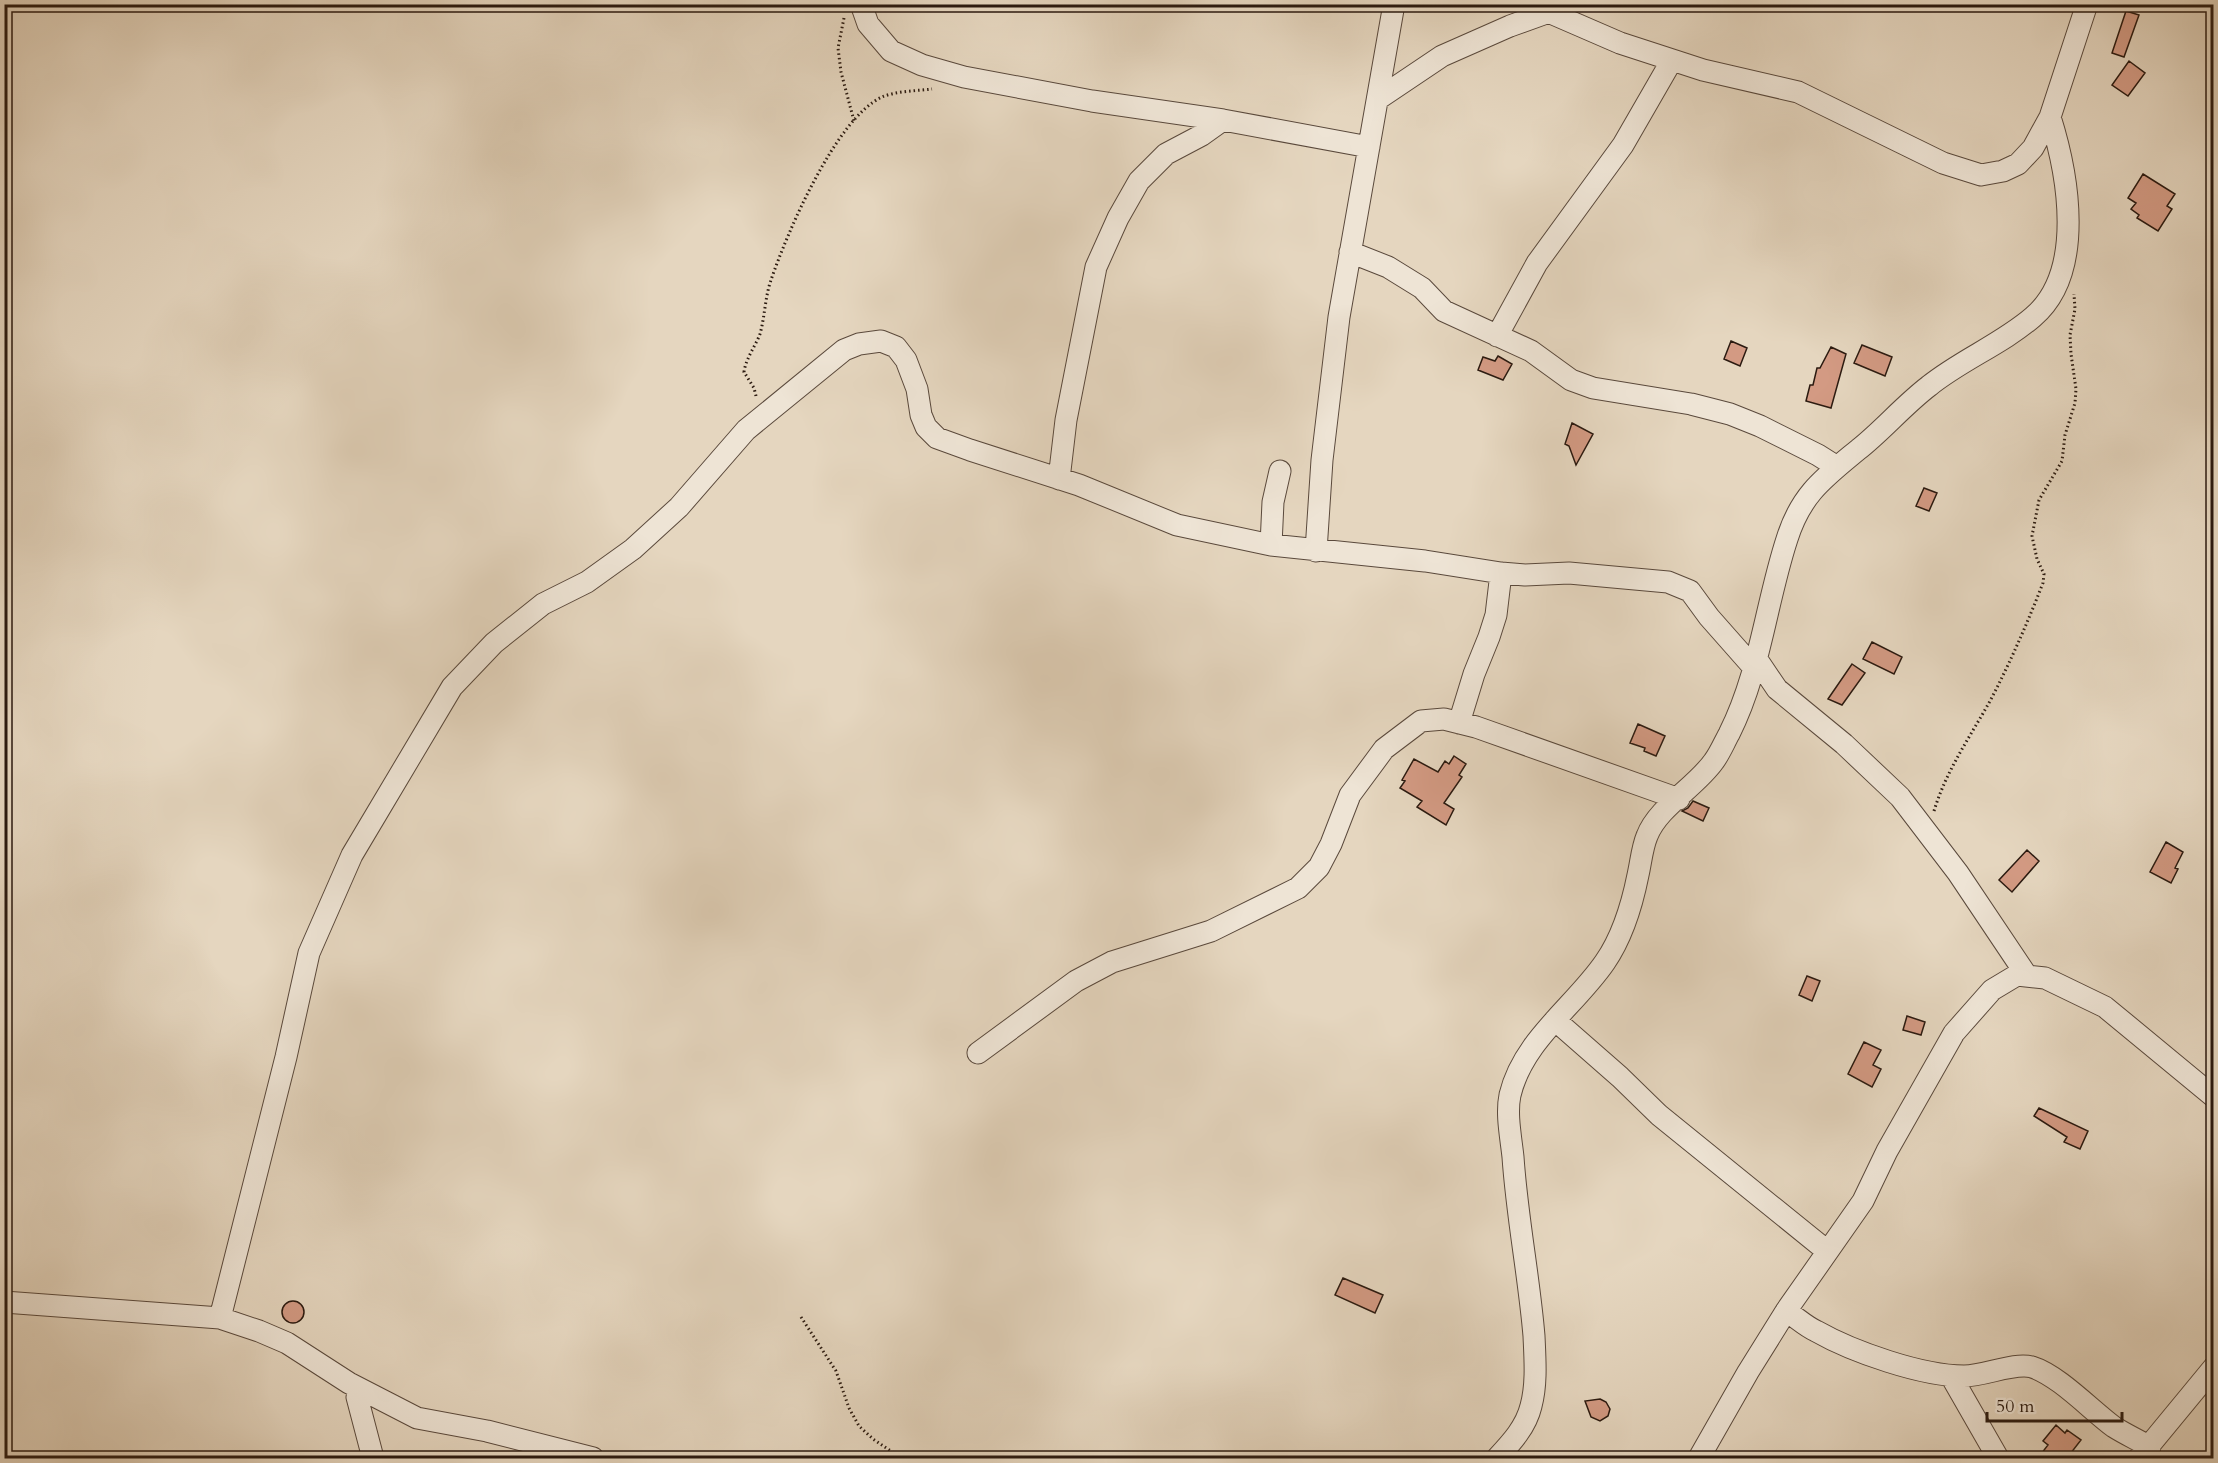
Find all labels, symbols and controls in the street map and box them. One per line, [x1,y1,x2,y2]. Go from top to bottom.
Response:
scale bar [1987,1385,2122,1423]
text: 50 m [1996,1394,2035,1419]

